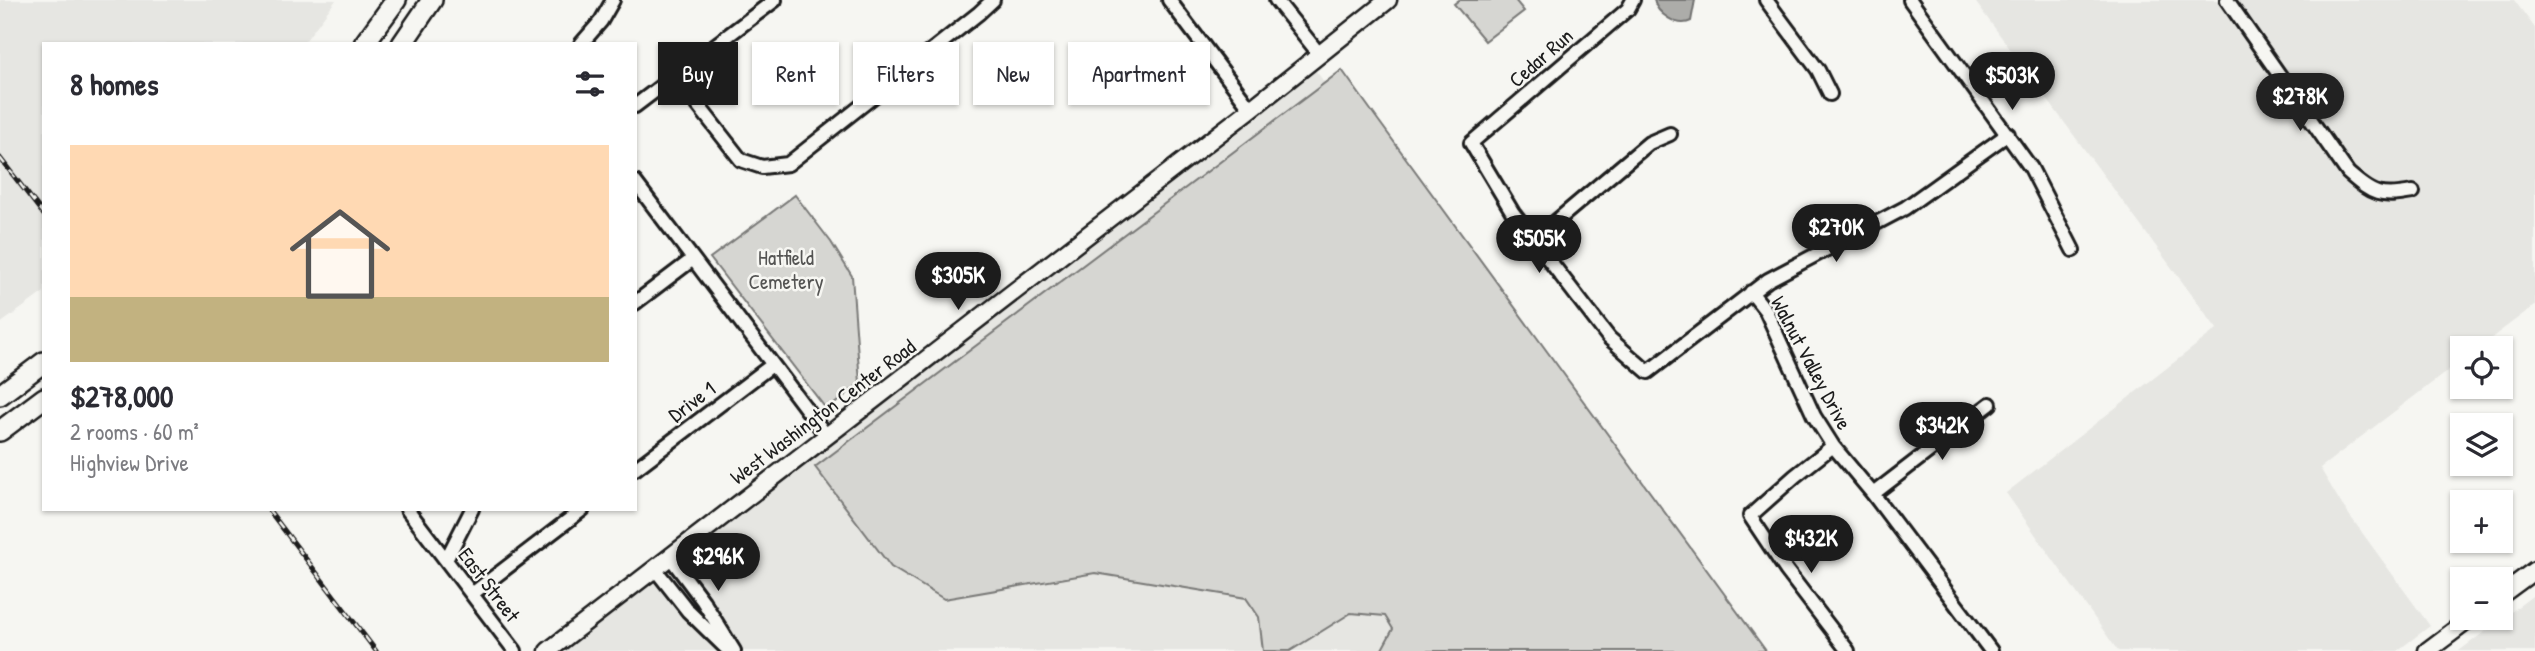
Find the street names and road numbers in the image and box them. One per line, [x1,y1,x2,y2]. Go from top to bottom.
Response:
street label: Cedar Run [1502,22,1579,94]
street label: Walnut Valley Drive [1764,291,1859,435]
street label: West Washington Center Road [724,332,921,491]
street label: Drive 1 [662,374,721,429]
street label: East Street [452,541,527,629]

